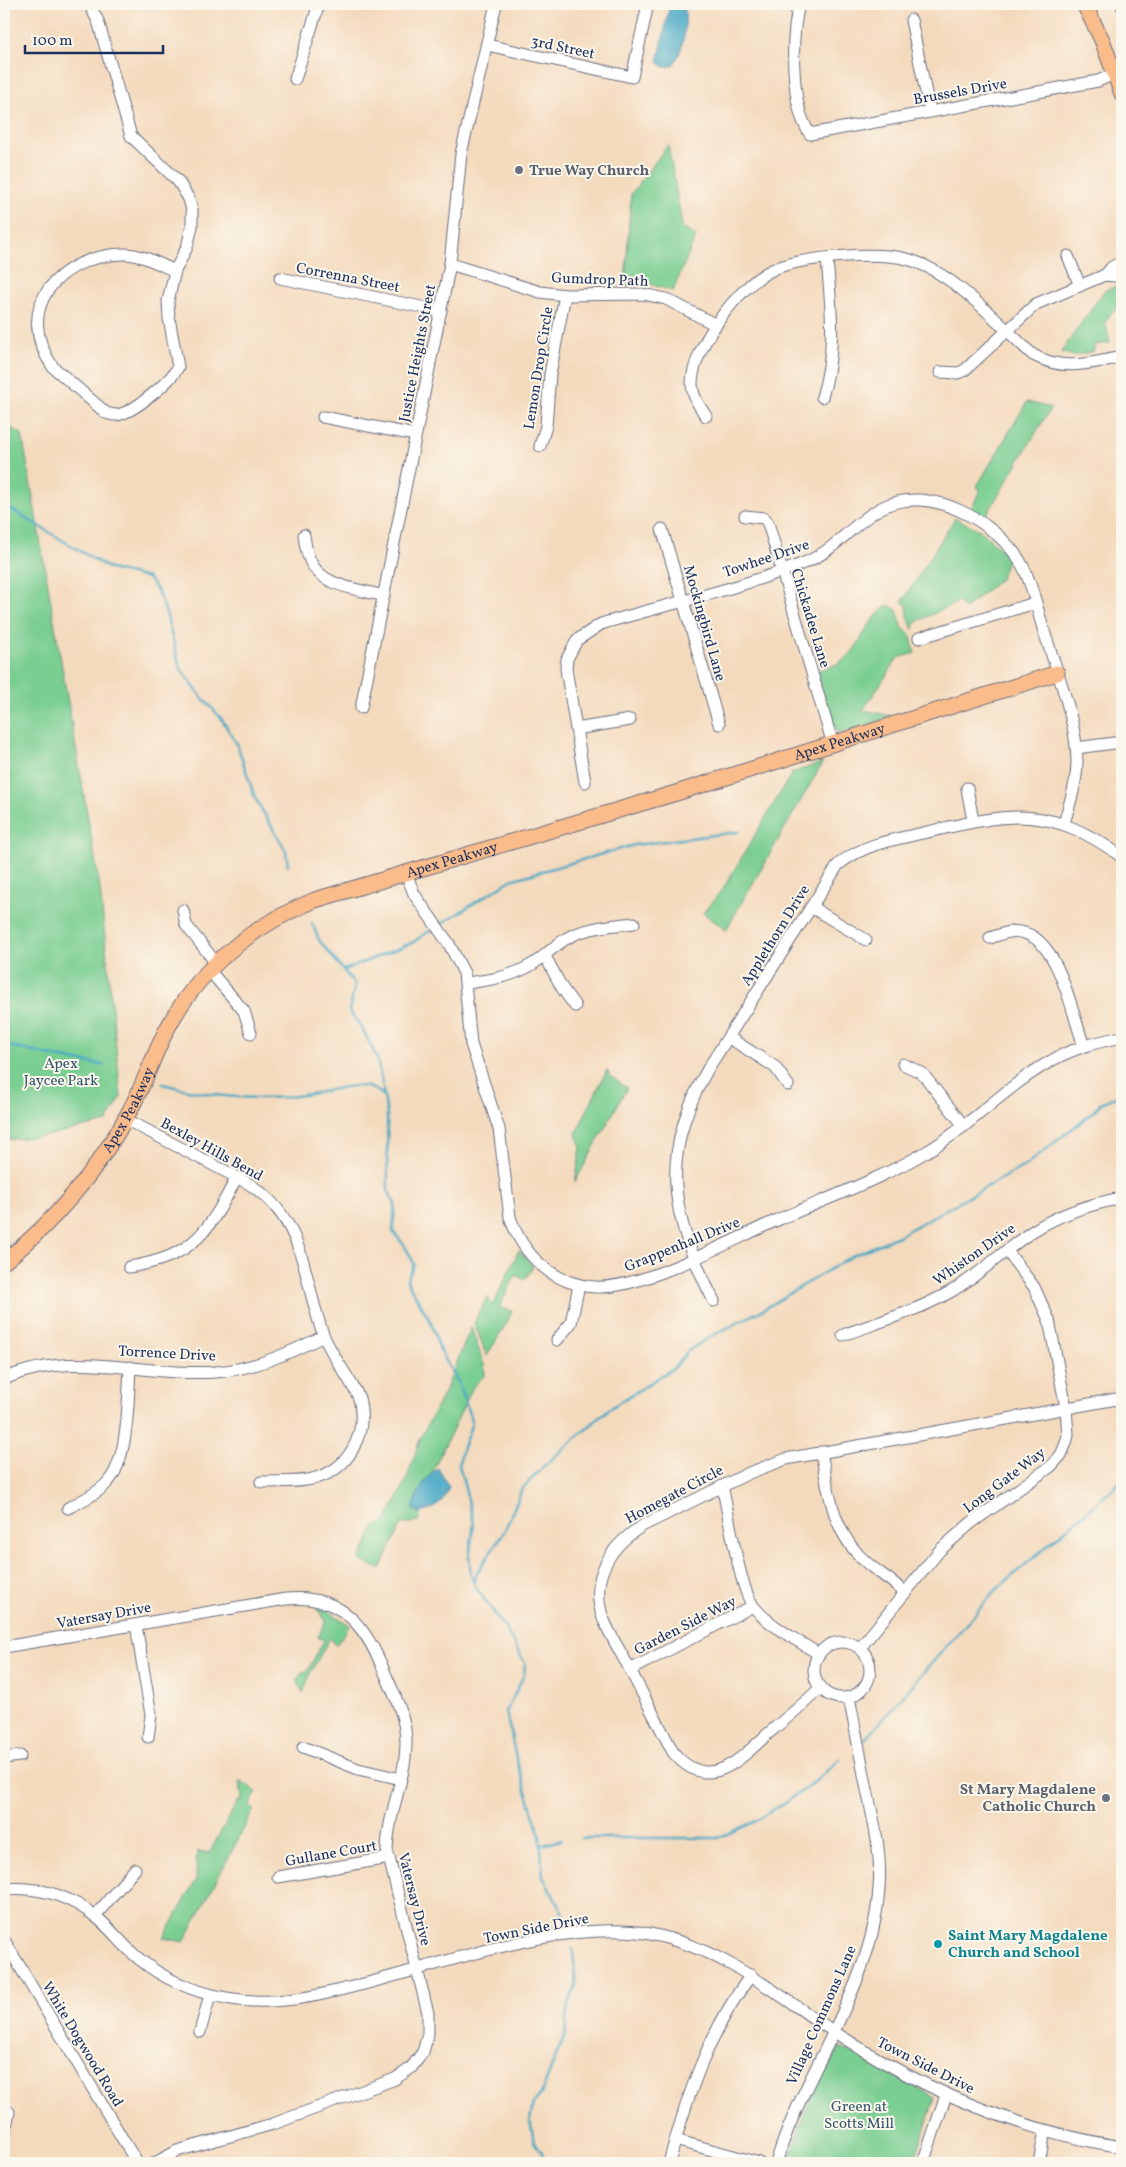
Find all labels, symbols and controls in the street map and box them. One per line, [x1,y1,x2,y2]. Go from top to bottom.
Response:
scale bar [25,22,162,54]
text: 100 m [32,31,72,52]
street label: 3rd Street [529,31,597,65]
street label: Brussels Drive [912,74,1009,111]
place label: True Way Church [529,161,649,182]
marker: True Way Church [513,164,525,176]
street label: Correnna Street [294,258,401,299]
street label: Gumdrop Path [551,268,649,293]
street label: Justice Heights Street [395,283,442,424]
street label: Lemon Drop Circle [519,305,560,431]
street label: Towhee Drive [721,535,812,584]
street label: Mockingbird Lane [677,563,730,684]
street label: Chickadee Lane [784,566,835,671]
street label: Apex Peakway [792,719,888,767]
street label: Apex Peakway [404,837,501,884]
street label: Applethorn Drive [737,881,816,990]
park label: Apex Jaycee Park [24,1054,98,1092]
street label: Apex Peakway [98,1064,161,1158]
street label: Bexley Hills Bend [156,1113,266,1187]
street label: Grappenhall Drive [622,1213,744,1278]
street label: Whiston Drive [929,1219,1020,1291]
street label: Torrence Drive [118,1341,216,1368]
street label: Long Gate Way [959,1443,1050,1519]
street label: Homegate Circle [622,1461,727,1530]
street label: Garden Side Way [631,1591,740,1661]
street label: Vatersay Drive [55,1598,153,1635]
place label: St Mary Magdalene Catholic Church [960,1780,1096,1818]
marker: St Mary Magdalene Catholic Church [1100,1792,1112,1804]
street label: Gullane Court [284,1836,379,1873]
street label: Vatersay Drive [392,1851,435,1948]
street label: Town Side Drive [482,1909,591,1950]
place label: Saint Mary Magdalene Church and School [948,1926,1108,1964]
marker: Saint Mary Magdalene Church and School [932,1938,944,1950]
street label: Village Commons Lane [782,1942,863,2089]
street label: White Dogwood Road [36,1978,128,2111]
street label: Town Side Drive [873,2033,978,2100]
park label: Green at Scotts Mill [824,2097,894,2135]

